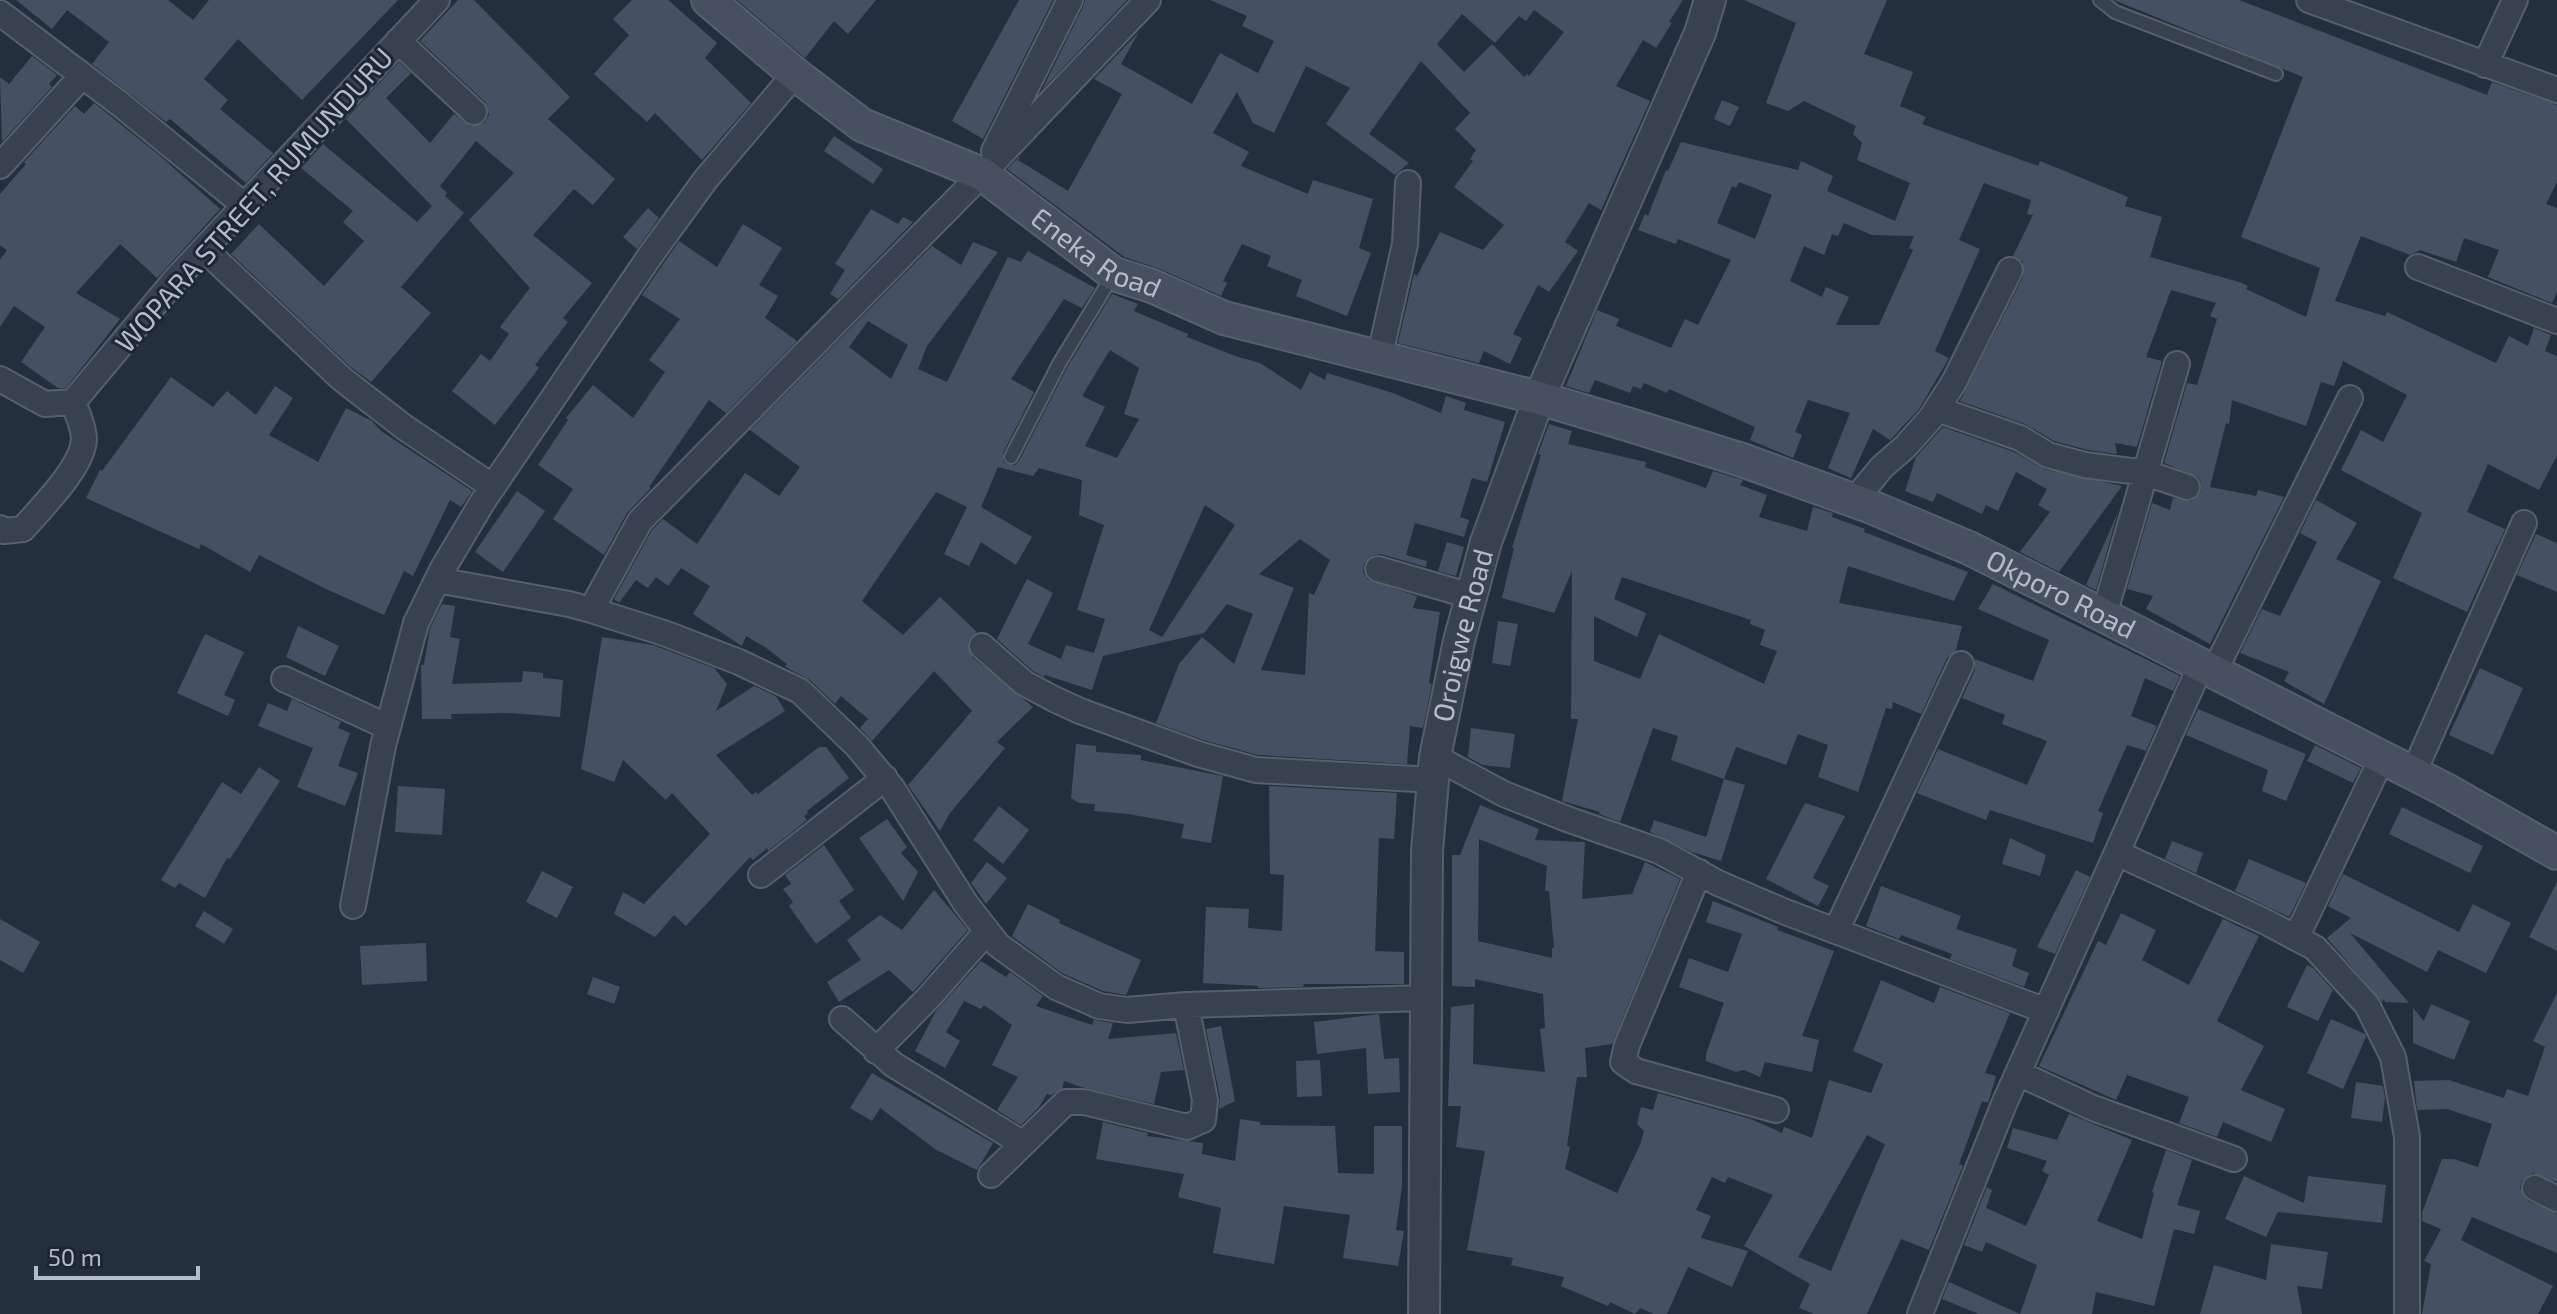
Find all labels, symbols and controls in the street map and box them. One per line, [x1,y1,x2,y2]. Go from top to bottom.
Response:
street label: WOPARA STREET, RUMUNDURU [107,40,399,359]
street label: Eneka Road [1025,200,1167,304]
street label: Okporo Road [1981,542,2142,645]
street label: Oroigwe Road [1425,545,1499,725]
scale bar [36,1230,198,1280]
text: 50 m [48,1242,102,1271]

